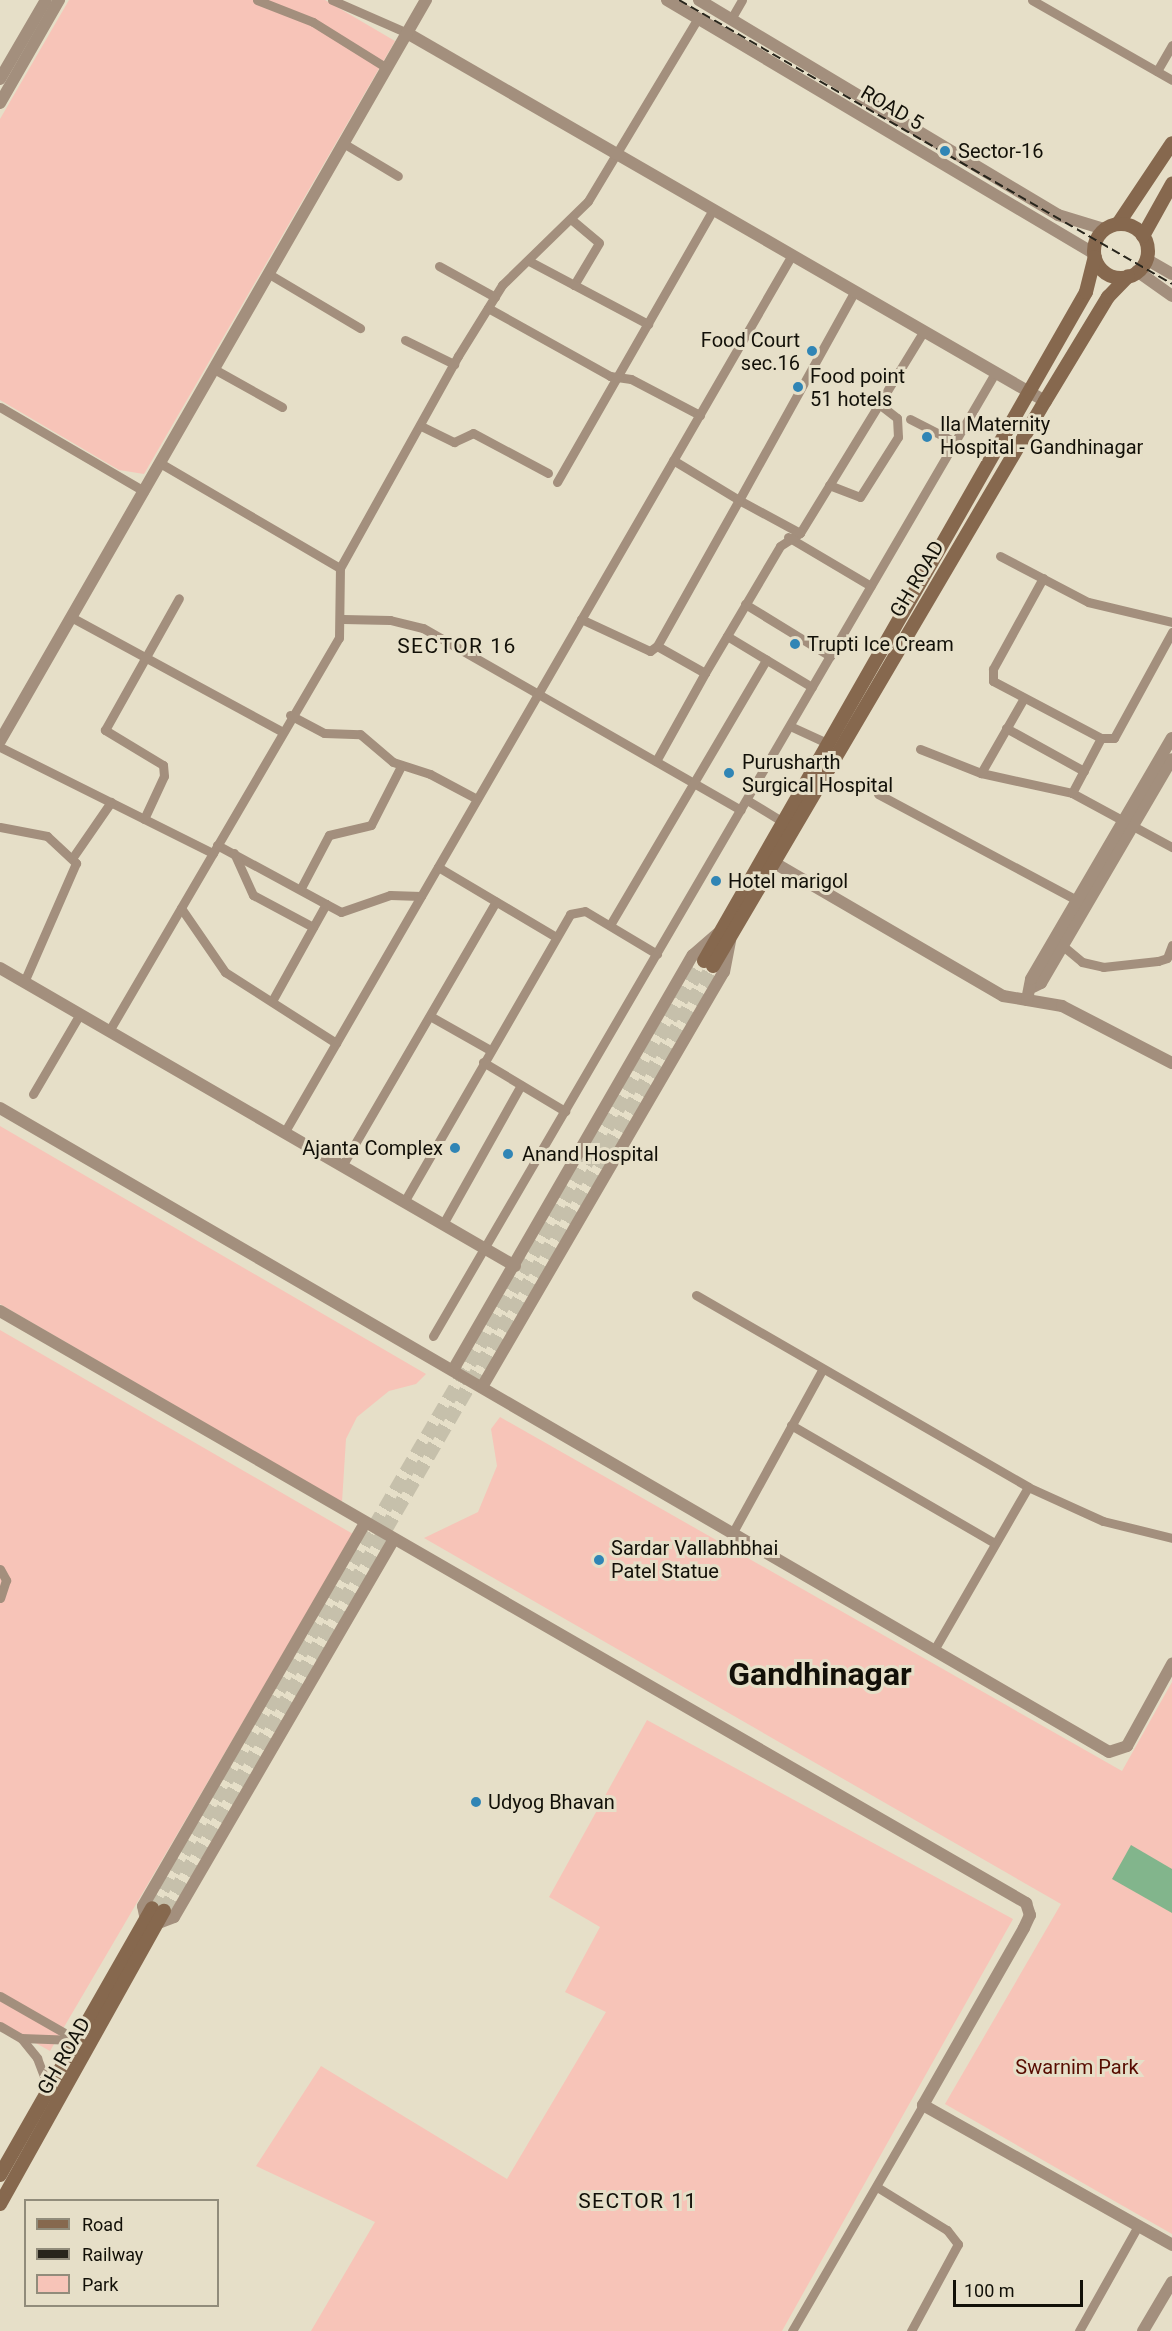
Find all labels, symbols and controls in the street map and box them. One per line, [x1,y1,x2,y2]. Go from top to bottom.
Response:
street label: ROAD 5 [856,81,928,135]
place label: Sector-16 [958,139,1043,163]
marker: Sector-16 [936,142,954,160]
place label: Food Court sec.16 [701,328,800,375]
marker: Food Court sec.16 [805,344,819,358]
place label: Food point 51 hotels [810,364,905,411]
marker: Food point 51 hotels [791,380,805,394]
place label: Ila Maternity Hospital - Gandhinagar [940,413,1143,460]
marker: Ila Maternity Hospital - Gandhinagar [918,428,936,446]
street label: GH ROAD [885,536,949,622]
place label: Trupti Ice Cream [807,632,954,656]
district label: SECTOR 16 [397,633,517,659]
marker: Trupti Ice Cream [788,637,802,651]
place label: Purusharth Surgical Hospital [742,750,893,797]
marker: Purusharth Surgical Hospital [720,764,738,782]
place label: Hotel marigol [728,869,848,893]
marker: Hotel marigol [709,874,723,888]
place label: Ajanta Complex [302,1136,443,1160]
marker: Ajanta Complex [448,1141,462,1155]
place label: Anand Hospital [522,1142,659,1166]
marker: Anand Hospital [499,1145,517,1163]
place label: Sardar Vallabhbhai Patel Statue [611,1536,778,1583]
marker: Sardar Vallabhbhai Patel Statue [592,1553,606,1567]
district label: Gandhinagar [728,1655,912,1693]
place label: Udyog Bhavan [488,1790,615,1814]
marker: Udyog Bhavan [469,1795,483,1809]
street label: GH ROAD [32,2013,96,2099]
park label: Swarnim Park [1015,2055,1139,2079]
district label: SECTOR 11 [578,2188,698,2214]
legend [24,2199,219,2307]
text: Road [82,2214,123,2235]
text: Railway [82,2244,143,2265]
scale bar [956,2268,1086,2306]
text: Park [82,2274,118,2295]
text: 100 m [964,2280,1015,2301]

